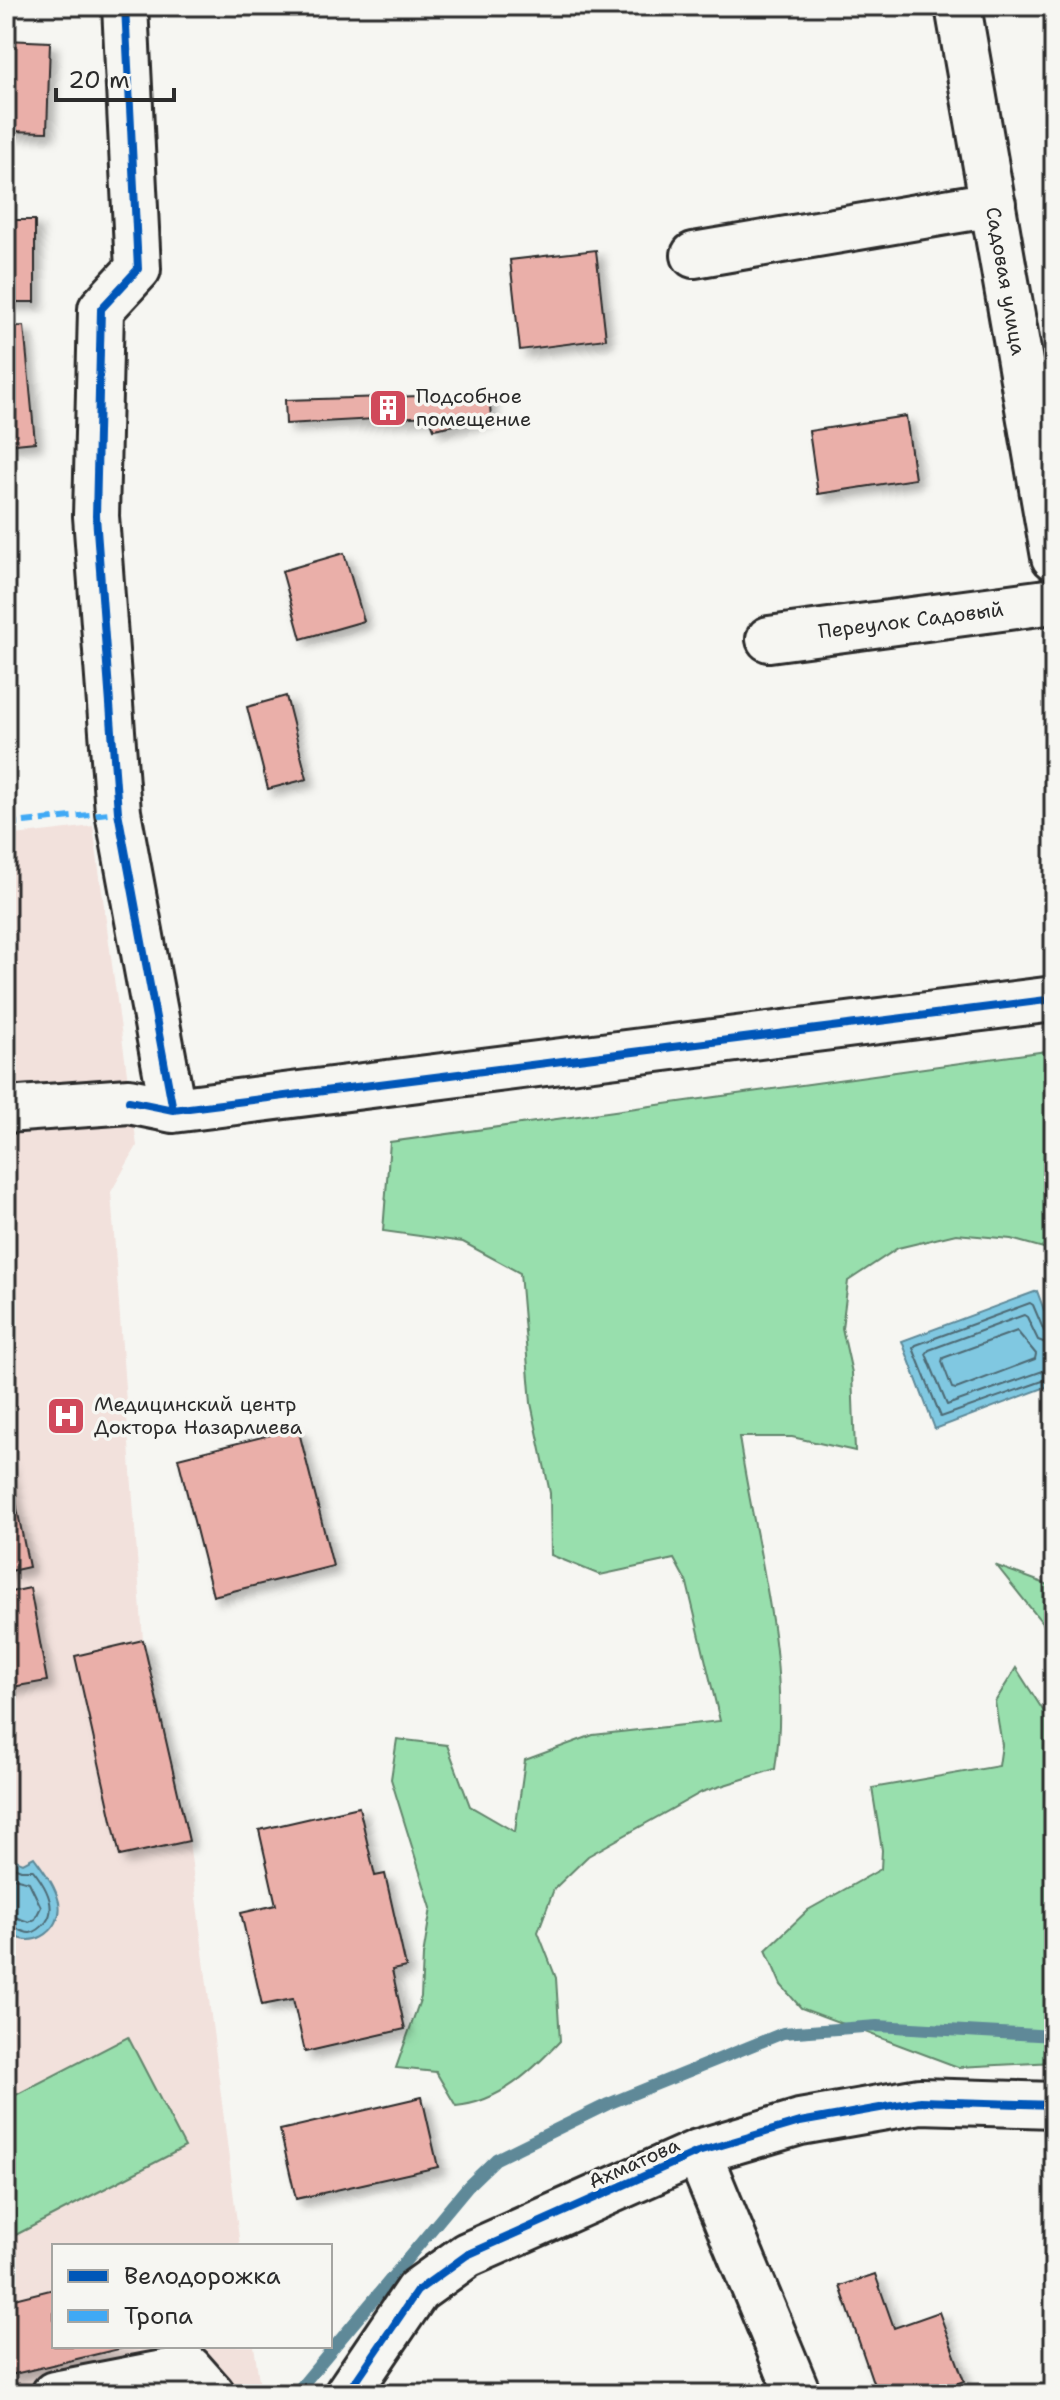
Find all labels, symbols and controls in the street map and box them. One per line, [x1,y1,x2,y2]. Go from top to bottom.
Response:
scale bar [56,52,174,102]
text: 20 m [68,64,130,96]
street label: Садовая улица [980,205,1032,358]
place label: Подсобное помещение [416,383,531,432]
building icon: Подсобное помещение [367,387,409,429]
street label: Переулок Садовый [817,596,1005,644]
place label: Медицинский центр Доктора Назарлиева [94,1391,303,1440]
hospital icon: Медицинский центр Доктора Назарлиева [45,1395,87,1437]
street label: Ахматова [584,2131,684,2195]
legend [52,2244,332,2348]
text: Велодорожка [124,2260,281,2292]
text: Тропа [124,2300,193,2332]

